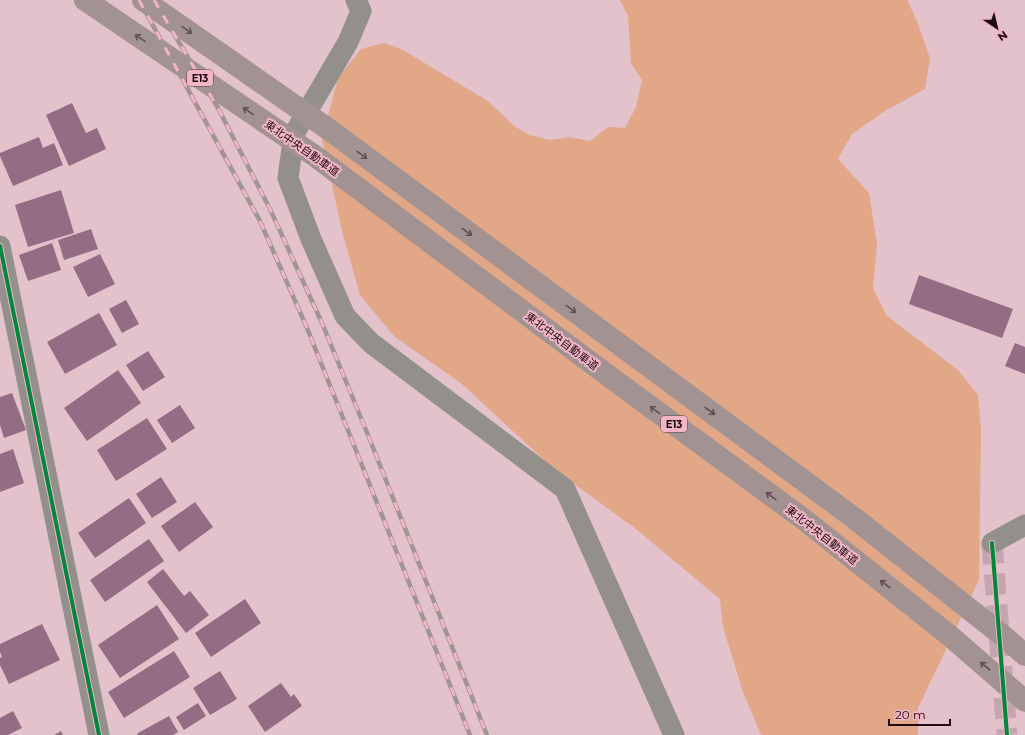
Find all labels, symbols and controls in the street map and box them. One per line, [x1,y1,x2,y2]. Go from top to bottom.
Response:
north arrow [977,8,1017,48]
one-way arrow [181,26,192,34]
text: N [995,28,1010,44]
one-way arrow [135,34,146,42]
road number: E13 [187,70,213,86]
one-way arrow [243,107,254,115]
street label: 東北中央自動車道 [262,117,342,179]
one-way arrow [357,150,368,159]
one-way arrow [461,228,472,236]
one-way arrow [566,305,577,313]
street label: 東北中央自動車道 [523,309,601,373]
one-way arrow [650,406,661,414]
one-way arrow [704,407,715,415]
road number: E13 [661,416,687,432]
one-way arrow [766,491,777,500]
street label: 東北中央自動車道 [783,502,861,568]
one-way arrow [879,580,890,588]
one-way arrow [980,662,990,671]
scale bar [889,701,950,727]
text: 20 m [895,707,926,722]

